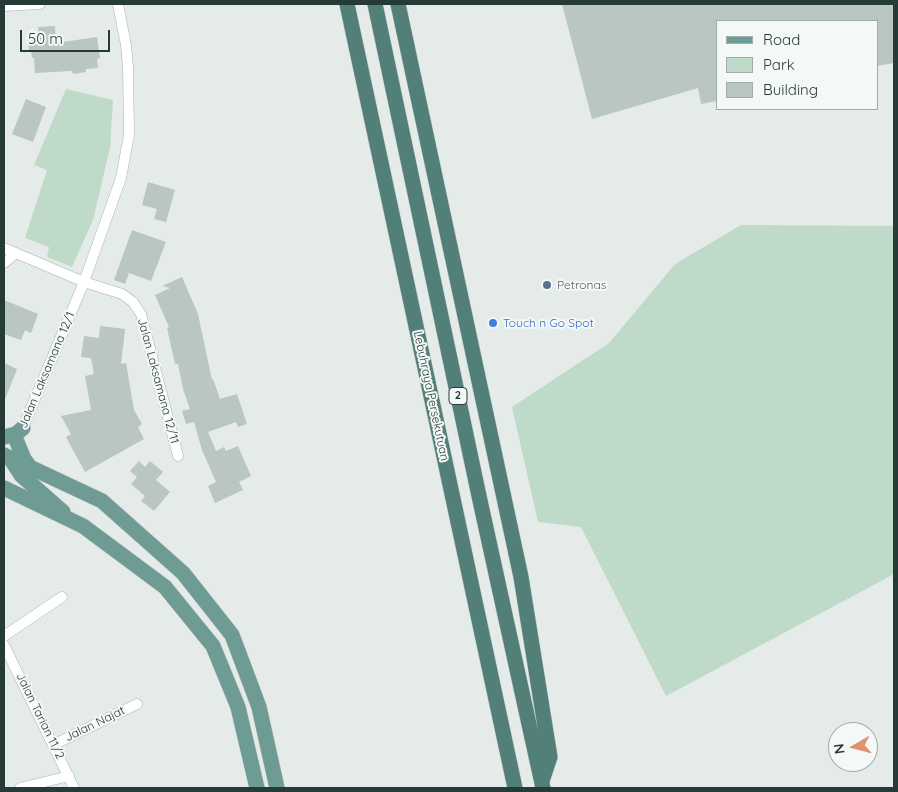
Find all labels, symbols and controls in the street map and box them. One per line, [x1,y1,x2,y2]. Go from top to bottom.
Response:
scale bar [22,20,112,52]
legend [716,20,878,110]
text: 50 m [28,29,63,48]
text: Road [763,30,800,49]
text: Park [763,55,795,74]
text: Building [763,80,818,99]
place label: Petronas [557,278,606,292]
marker: Petronas [541,279,553,291]
street label: Jalan Laksamana 12/1 [16,310,78,430]
place label: Touch n Go Spot [503,316,594,330]
street label: Jalan Laksamana 12/11 [134,317,182,445]
marker: Touch n Go Spot [487,317,499,329]
street label: Lebuhraya Persekutuan [410,330,452,462]
road number: 2 [449,388,467,404]
street label: Jalan Tarian 11/2 [13,671,67,761]
street label: Jalan Najat [63,703,127,745]
north arrow [828,722,878,772]
text: N [830,743,849,755]

